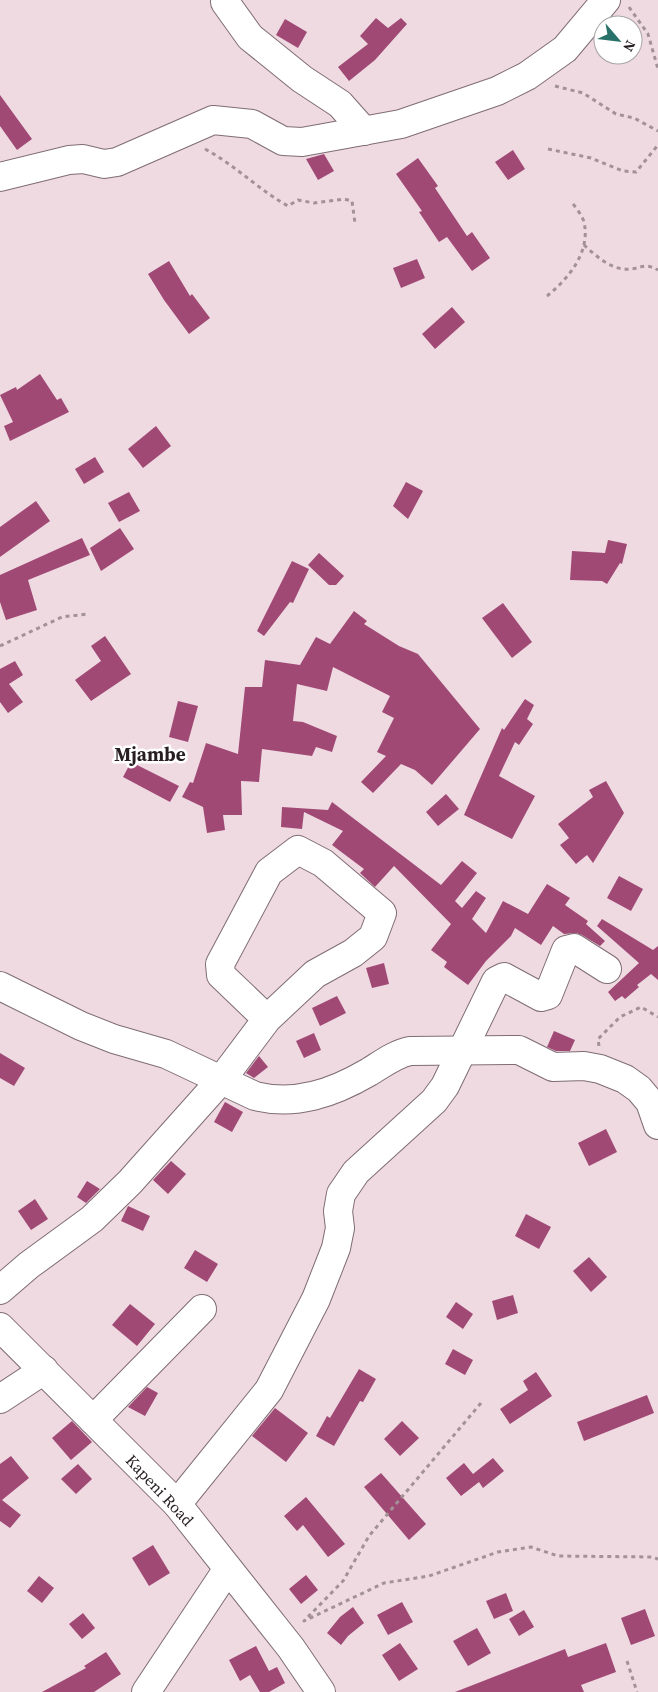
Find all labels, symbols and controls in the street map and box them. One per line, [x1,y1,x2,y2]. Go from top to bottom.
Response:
north arrow [593,15,643,65]
text: N [618,37,641,55]
district label: Mjambe [114,741,186,767]
street label: Kapeni Road [121,1449,199,1531]

